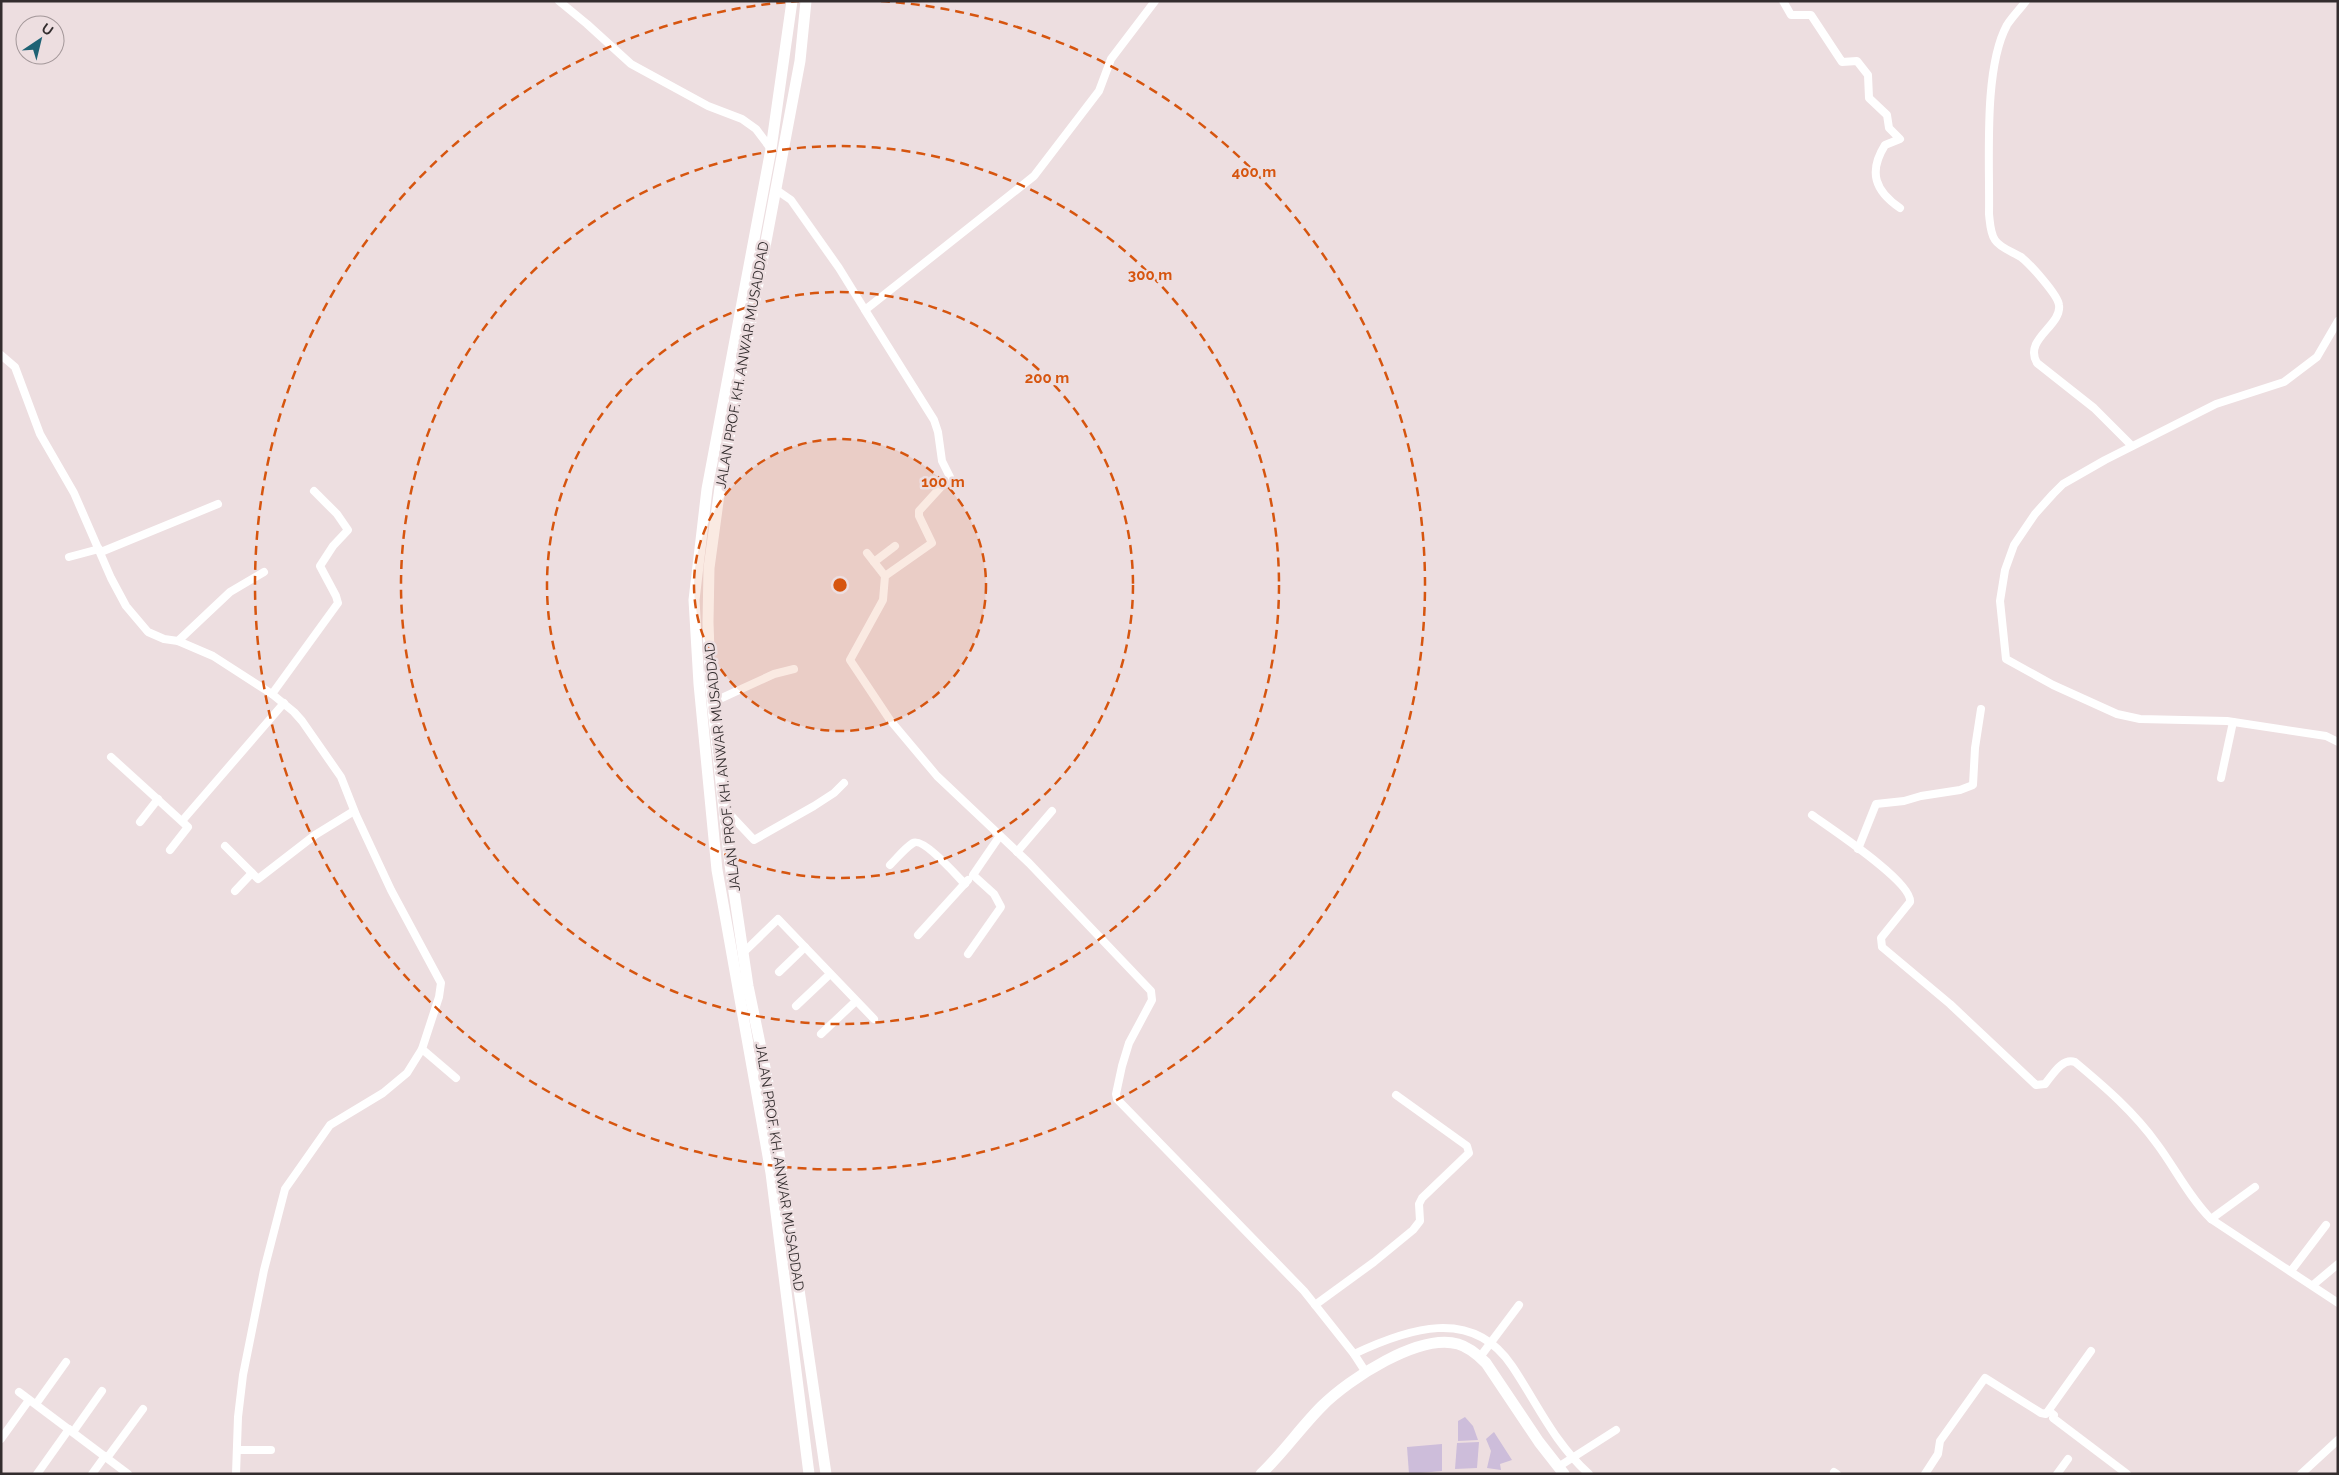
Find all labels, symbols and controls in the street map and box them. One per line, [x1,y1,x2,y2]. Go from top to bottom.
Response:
north arrow [15,15,65,65]
text: U [39,20,56,39]
text: 400 m [1232,163,1276,181]
street label: JALAN PROF. KH. ANWAR MUSADDAD [712,240,772,490]
text: 300 m [1128,266,1172,284]
text: 200 m [1025,369,1069,387]
text: 100 m [921,473,965,491]
centre of rings [831,576,849,594]
street label: JALAN PROF. KH. ANWAR MUSADDAD [701,642,743,892]
street label: JALAN PROF. KH. ANWAR MUSADDAD [752,1042,808,1292]

